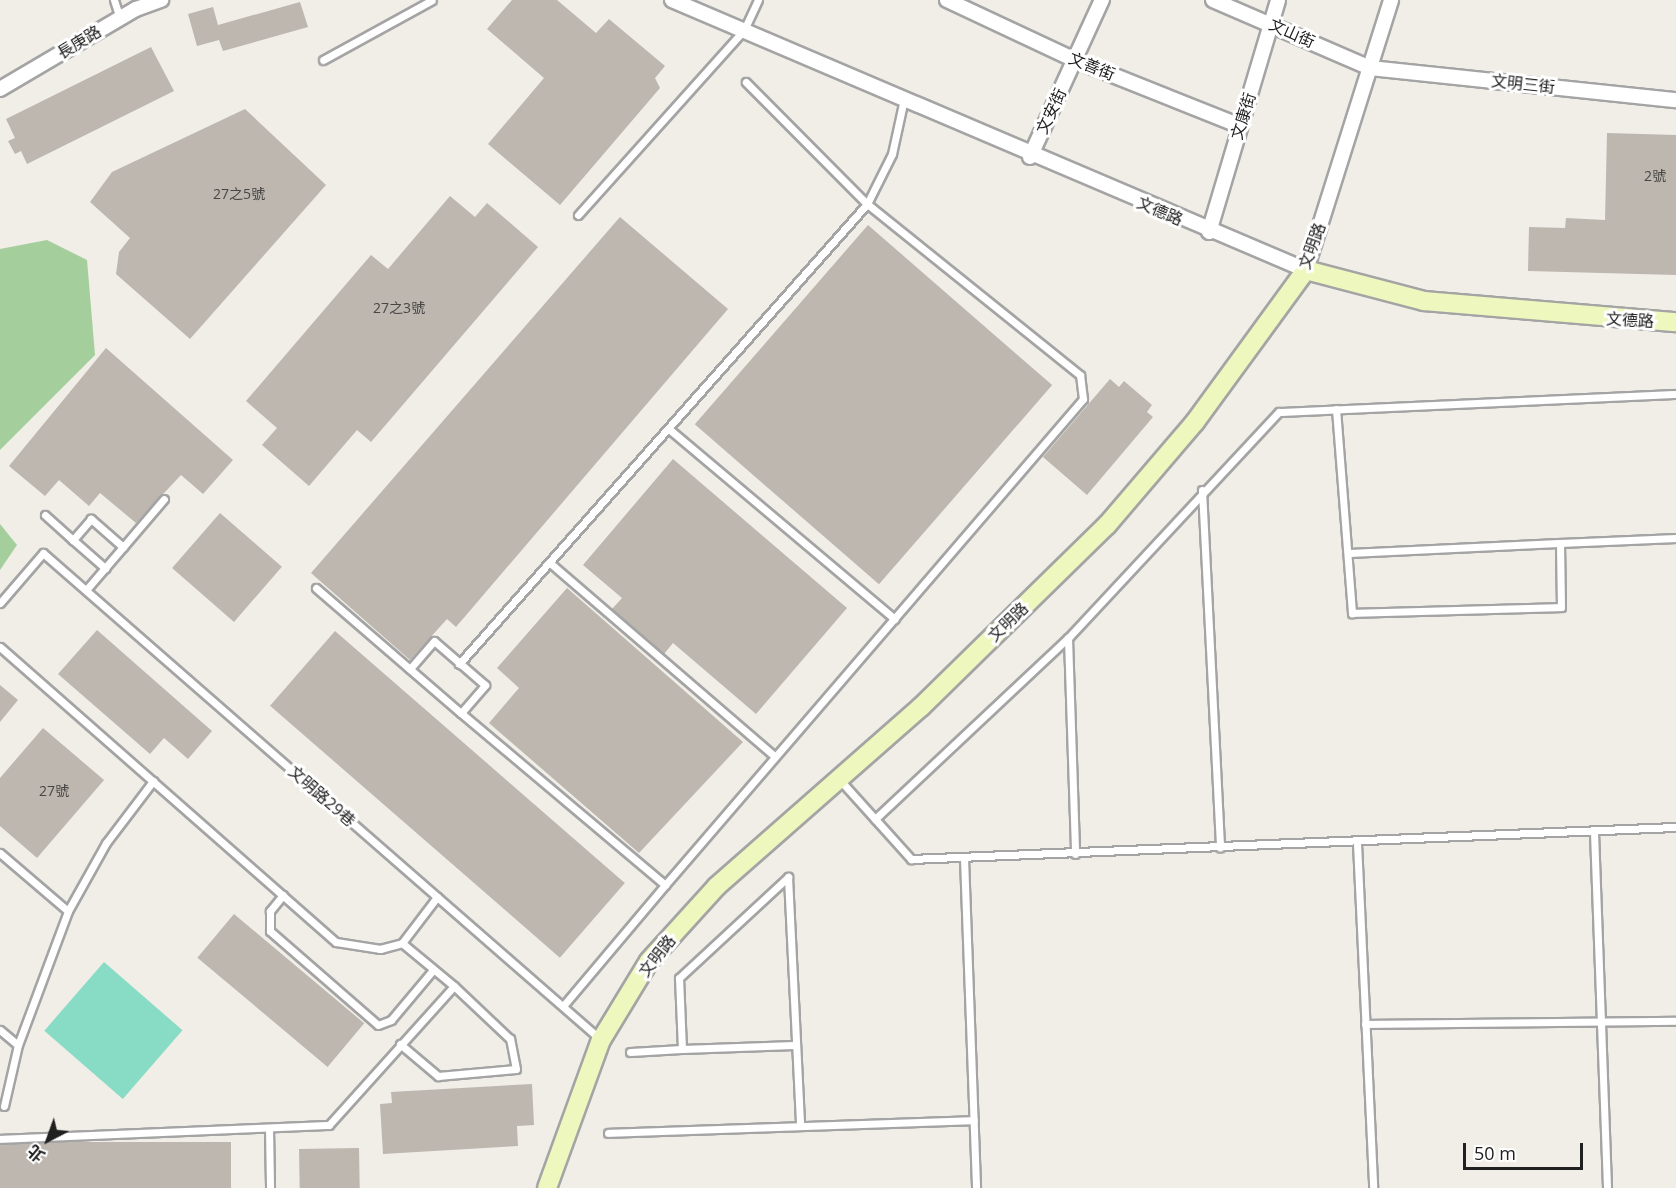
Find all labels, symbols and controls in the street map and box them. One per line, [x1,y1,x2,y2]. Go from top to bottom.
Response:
street label: 文山街 [1266,14,1318,52]
street label: 長庚路 [53,21,105,63]
street label: 文善街 [1066,48,1118,84]
street label: 文明三街 [1490,71,1556,97]
street label: 文安街 [1032,85,1070,137]
street label: 文康街 [1227,90,1259,142]
house number: 2號 [1644,168,1666,184]
house number: 27之5號 [213,186,265,202]
street label: 文德路 [1134,193,1186,229]
street label: 文明路 [1295,220,1329,272]
house number: 27之3號 [373,300,425,316]
street label: 文德路 [1606,309,1654,331]
street label: 文明路 [984,598,1032,646]
street label: 文明路29巷 [285,762,359,830]
house number: 27號 [39,783,69,799]
street label: 文明路 [635,931,679,981]
north arrow [18,1110,78,1170]
scale bar [1466,1131,1586,1169]
text: 北 [23,1140,49,1167]
text: 50 m [1474,1141,1516,1165]

